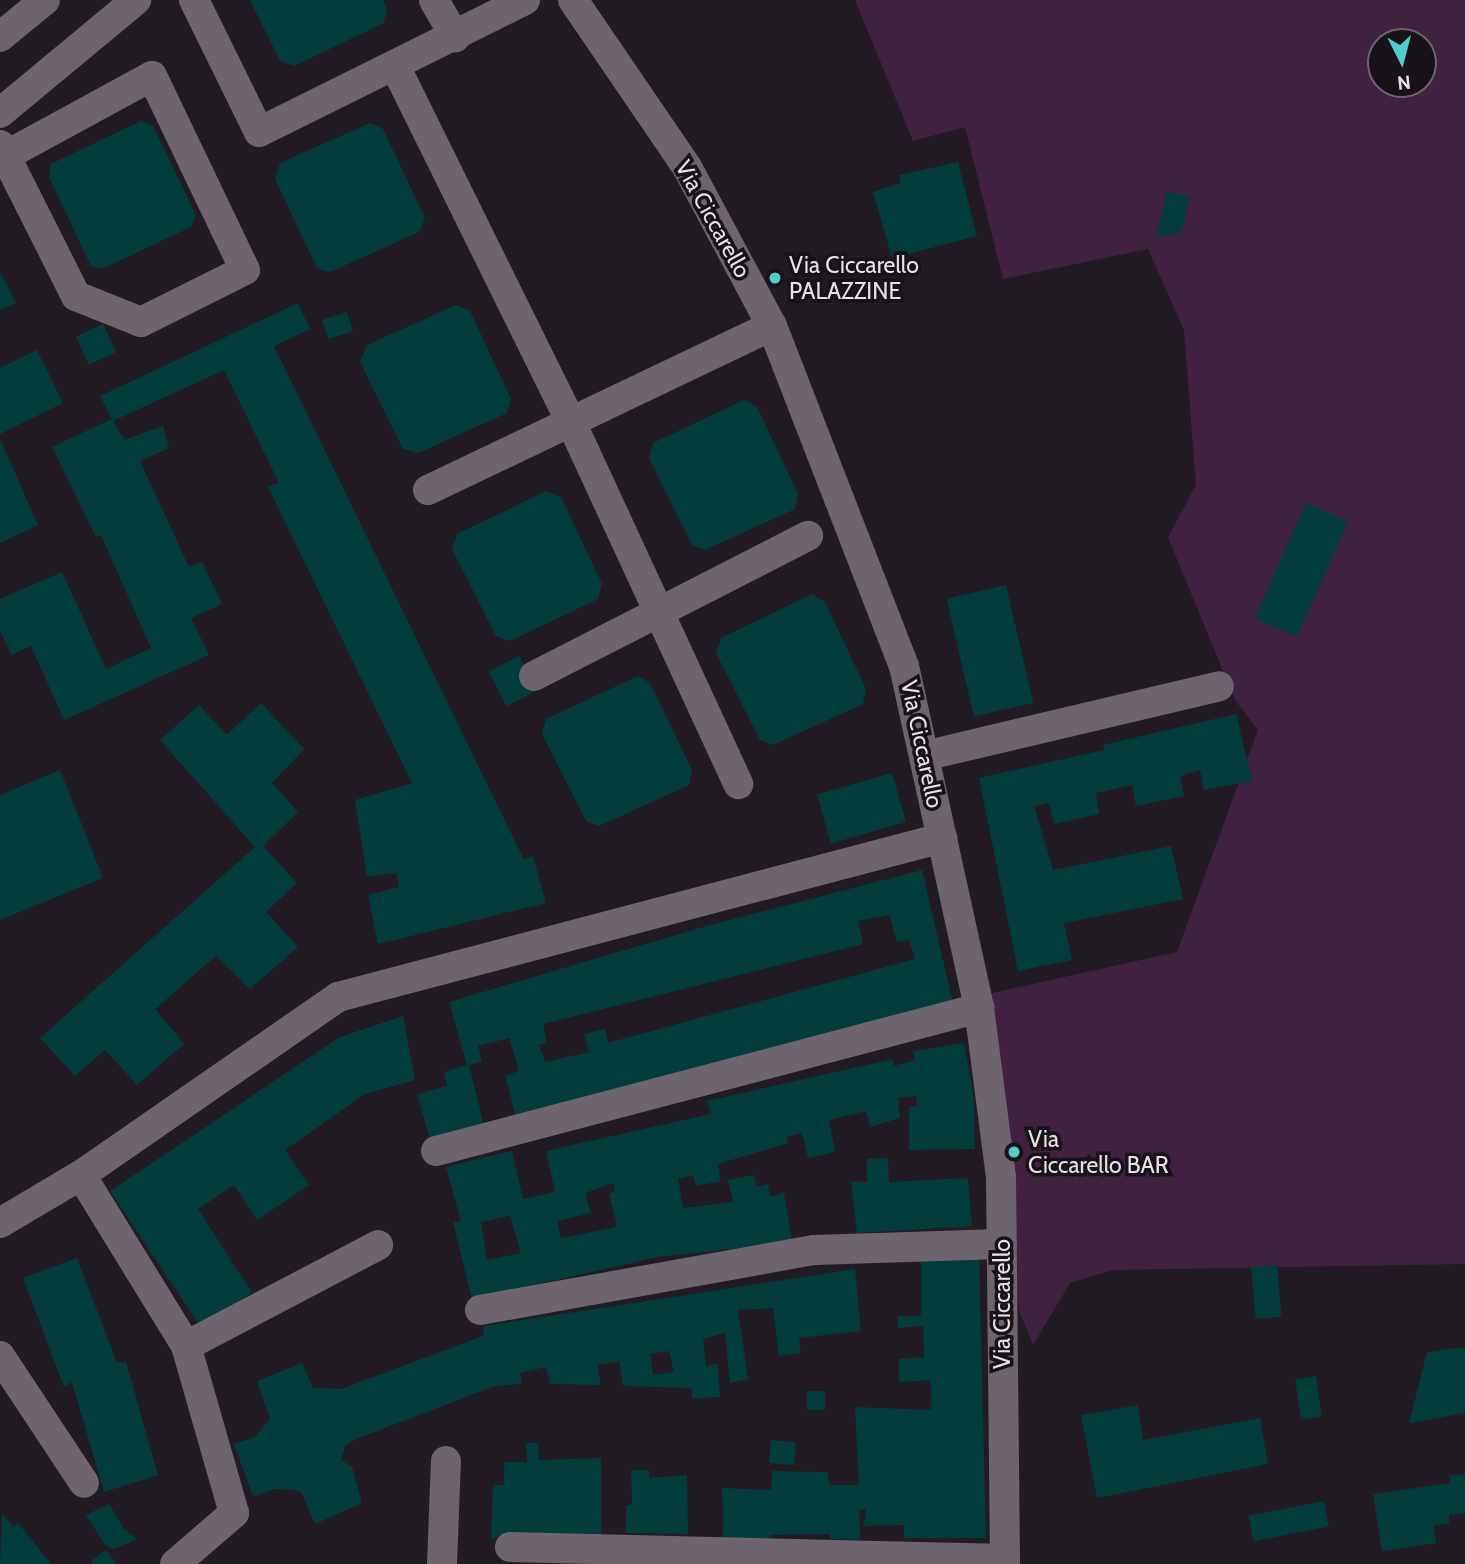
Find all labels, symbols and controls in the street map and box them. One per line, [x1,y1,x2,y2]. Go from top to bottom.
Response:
north arrow [1367,28,1437,98]
text: N [1396,70,1412,95]
street label: Via Ciccarello [669,156,757,282]
place label: Via Ciccarello PALAZZINE [789,251,919,305]
marker: Via Ciccarello PALAZZINE [767,270,783,286]
street label: Via Ciccarello [895,678,949,810]
place label: Via Ciccarello BAR [1028,1125,1169,1179]
marker: Via Ciccarello BAR [1006,1144,1022,1160]
street label: Via Ciccarello [988,1239,1016,1369]

